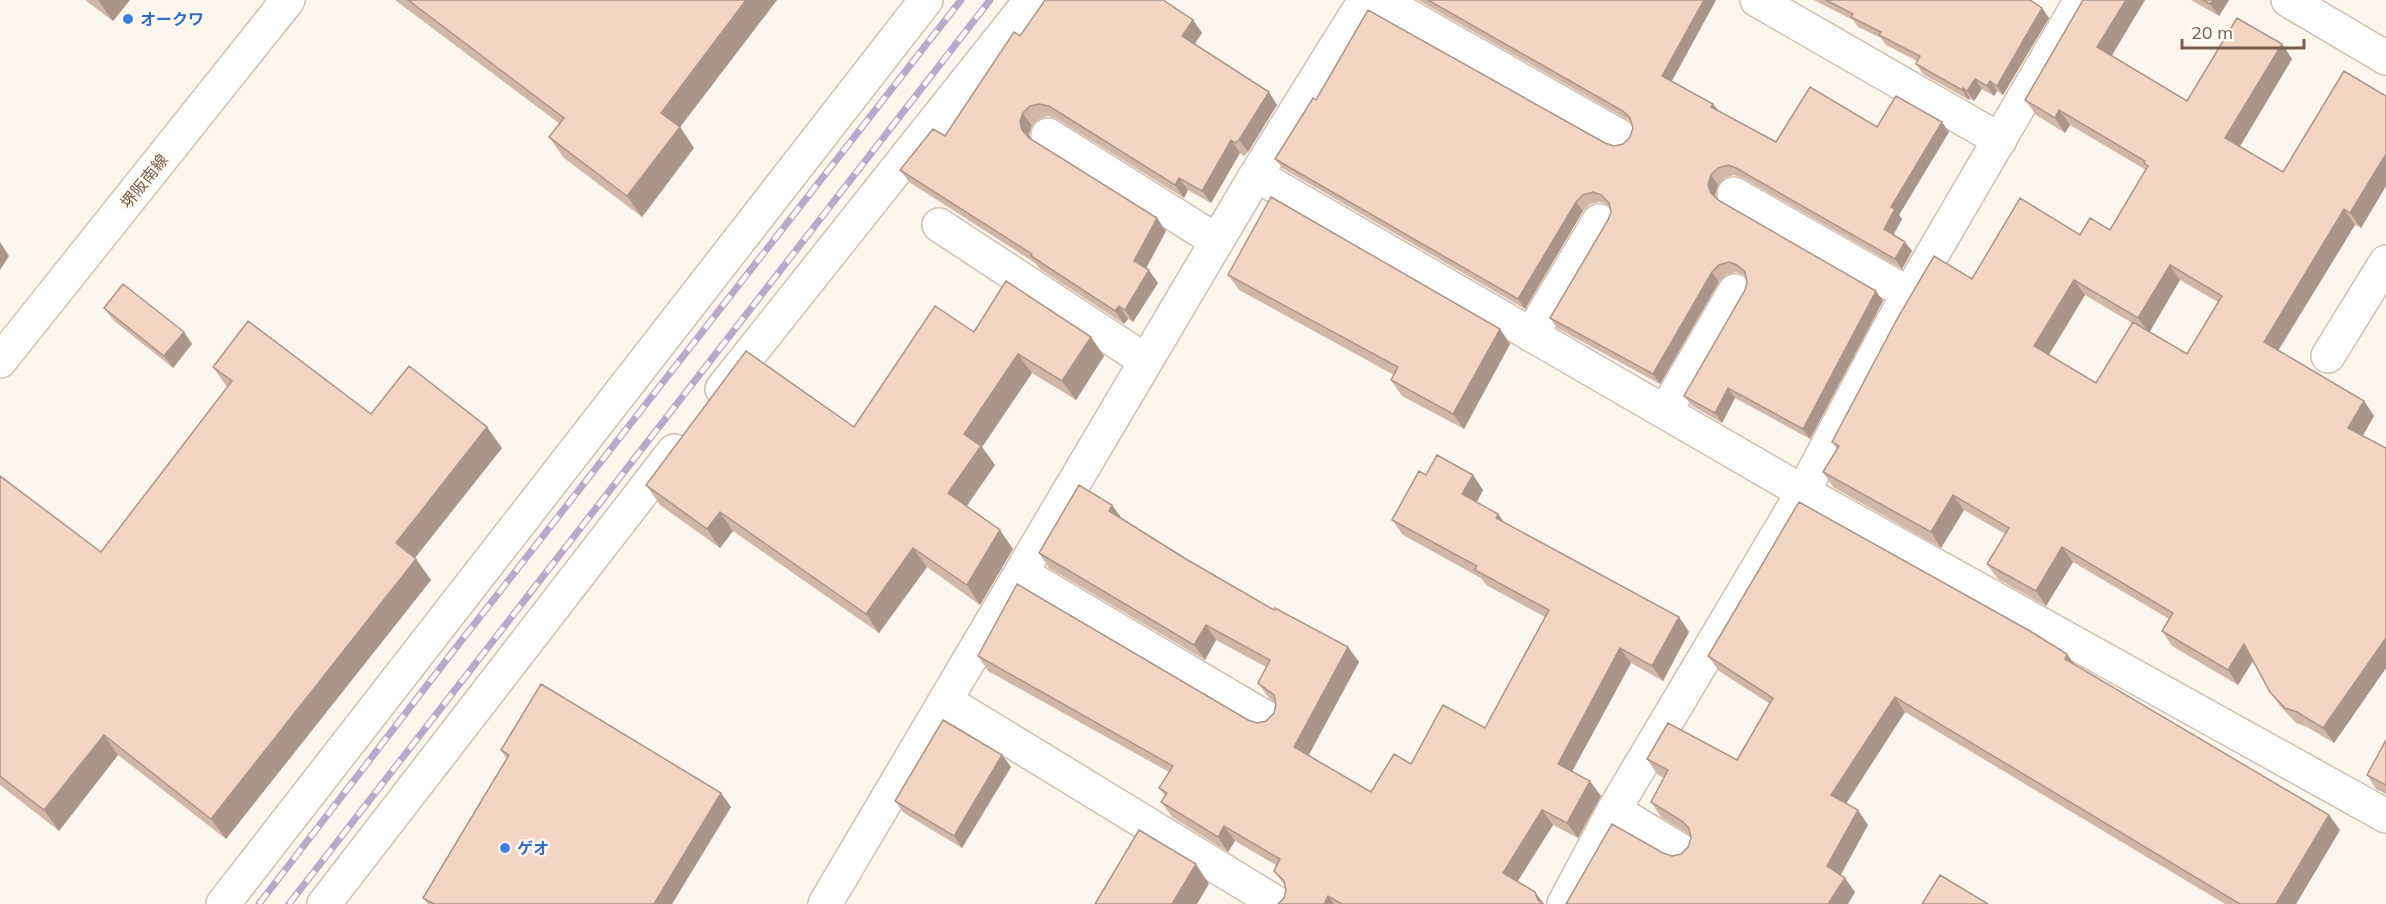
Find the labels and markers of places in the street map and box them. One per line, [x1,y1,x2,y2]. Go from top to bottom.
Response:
place label: オークワ [140,9,204,29]
marker: オークワ [121,12,135,26]
place label: ゲオ [517,838,549,858]
marker: ゲオ [498,841,512,855]

